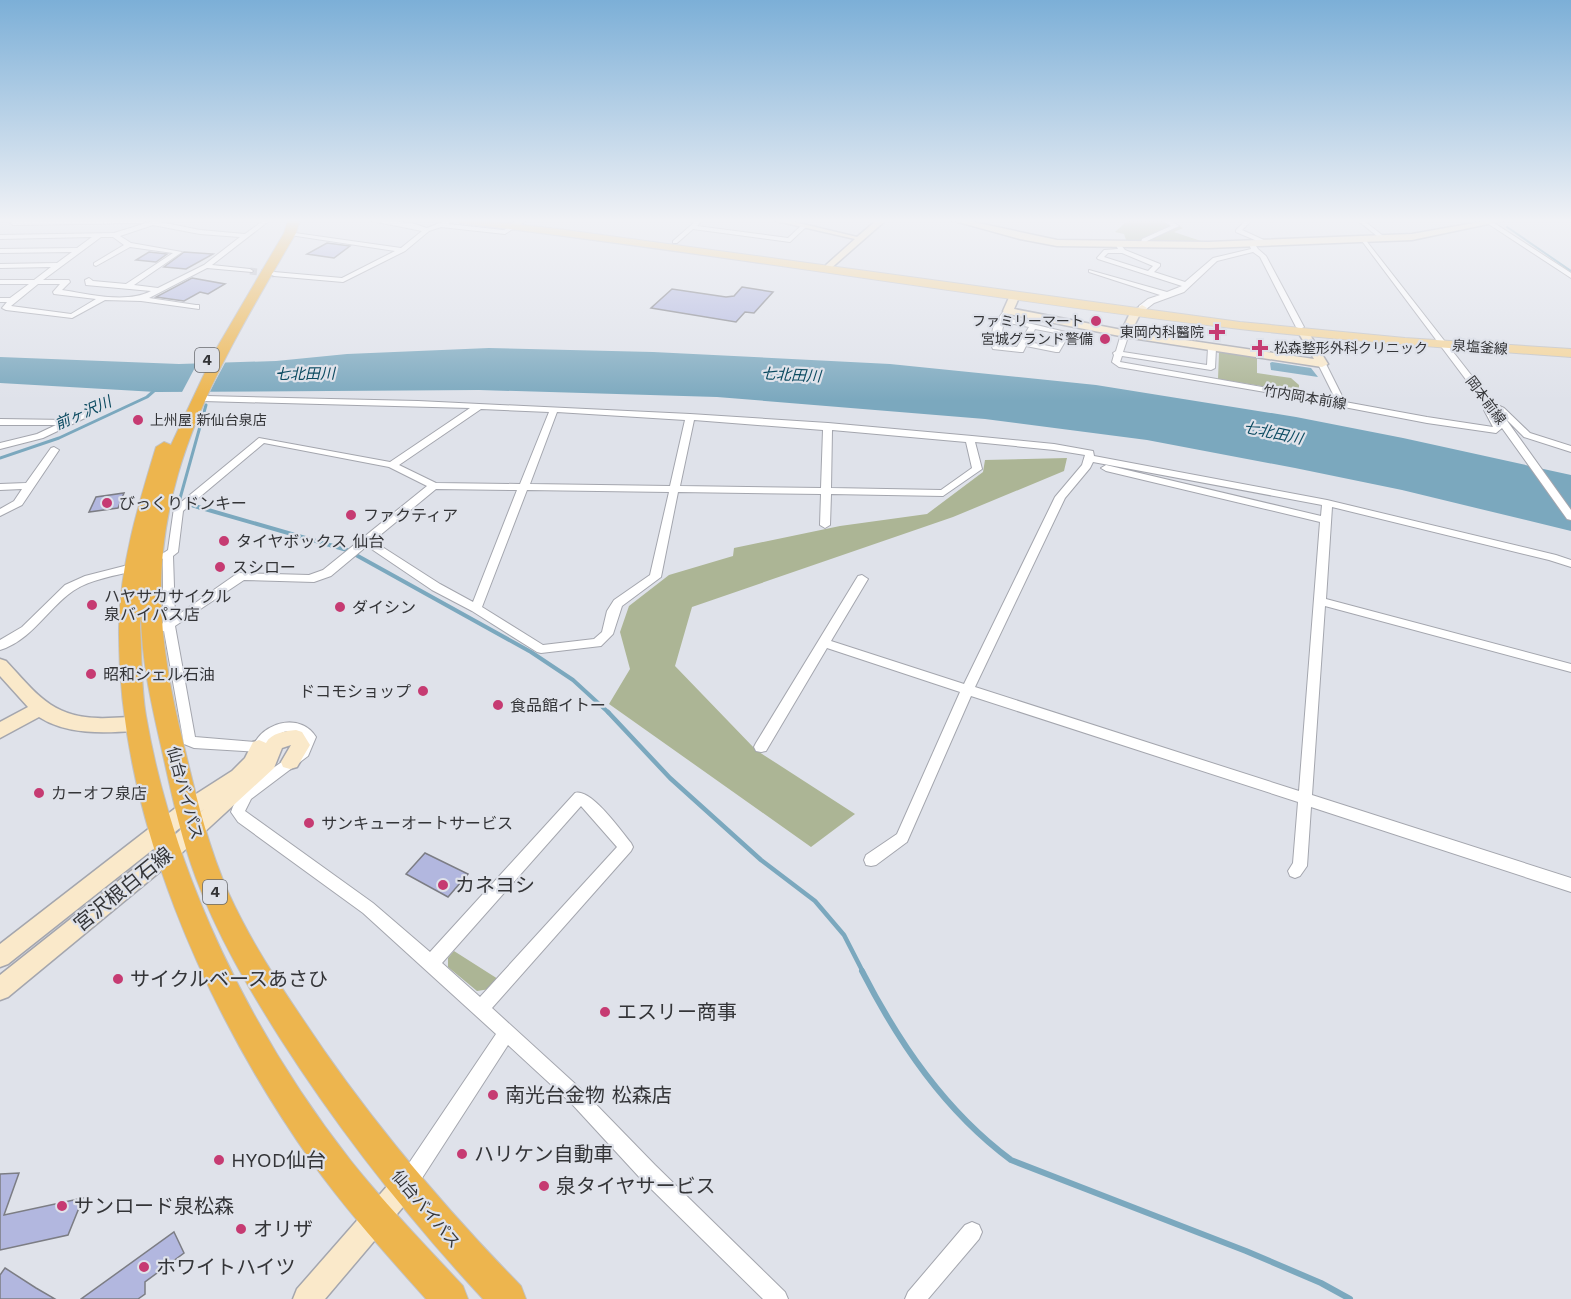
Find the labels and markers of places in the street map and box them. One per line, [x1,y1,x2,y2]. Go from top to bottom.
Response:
place label: ファミリーマート [972,313,1084,329]
marker: ファミリーマート [1089,314,1103,328]
marker: 東岡内科醫院 [1208,323,1226,341]
place label: 東岡内科醫院 [1120,324,1204,340]
place label: 宮城グランド警備 [981,331,1093,347]
marker: 宮城グランド警備 [1098,332,1112,346]
marker: 松森整形外科クリニック [1251,339,1269,357]
place label: 松森整形外科クリニック [1274,340,1428,356]
place label: 上州屋 新仙台泉店 [150,412,267,428]
marker: 上州屋 新仙台泉店 [131,413,145,427]
place label: びっくりドンキー [119,494,247,513]
marker: びっくりドンキー [100,496,114,510]
place label: ファクティア [363,506,458,525]
marker: ファクティア [344,508,358,522]
place label: タイヤボックス 仙台 [236,532,385,551]
marker: タイヤボックス 仙台 [217,534,231,548]
place label: スシロー [232,558,296,577]
marker: スシロー [213,560,227,574]
place label: ハヤサカサイクル 泉バイパス店 [104,587,231,624]
marker: ハヤサカサイクル 泉バイパス店 [85,598,99,612]
place label: ダイシン [352,598,416,617]
marker: ダイシン [333,600,347,614]
place label: 昭和シェル石油 [103,665,215,684]
marker: 昭和シェル石油 [84,667,98,681]
place label: ドコモショップ [299,682,411,701]
marker: ドコモショップ [416,684,430,698]
place label: 食品館イトー [510,696,606,715]
marker: 食品館イトー [491,698,505,712]
place label: カーオフ泉店 [51,784,147,803]
marker: カーオフ泉店 [32,786,46,800]
place label: サンキューオートサービス [321,814,513,833]
marker: サンキューオートサービス [302,816,316,830]
place label: カネヨシ [455,873,535,897]
marker: カネヨシ [436,878,450,892]
place label: サイクルベースあさひ [130,967,328,991]
marker: サイクルベースあさひ [111,972,125,986]
place label: エスリー商事 [617,1000,737,1024]
marker: エスリー商事 [598,1005,612,1019]
place label: 南光台金物 松森店 [505,1083,672,1107]
marker: 南光台金物 松森店 [486,1088,500,1102]
place label: ハリケン自動車 [474,1142,613,1166]
marker: ハリケン自動車 [455,1147,469,1161]
place label: HYOD仙台 [231,1148,326,1172]
marker: HYOD仙台 [212,1153,226,1167]
place label: 泉タイヤサービス [556,1174,715,1198]
marker: 泉タイヤサービス [537,1179,551,1193]
place label: サンロード泉松森 [74,1194,234,1218]
marker: サンロード泉松森 [55,1199,69,1213]
place label: オリザ [253,1217,313,1241]
marker: オリザ [234,1222,248,1236]
place label: ホワイトハイツ [156,1255,296,1279]
marker: ホワイトハイツ [137,1260,151,1274]

